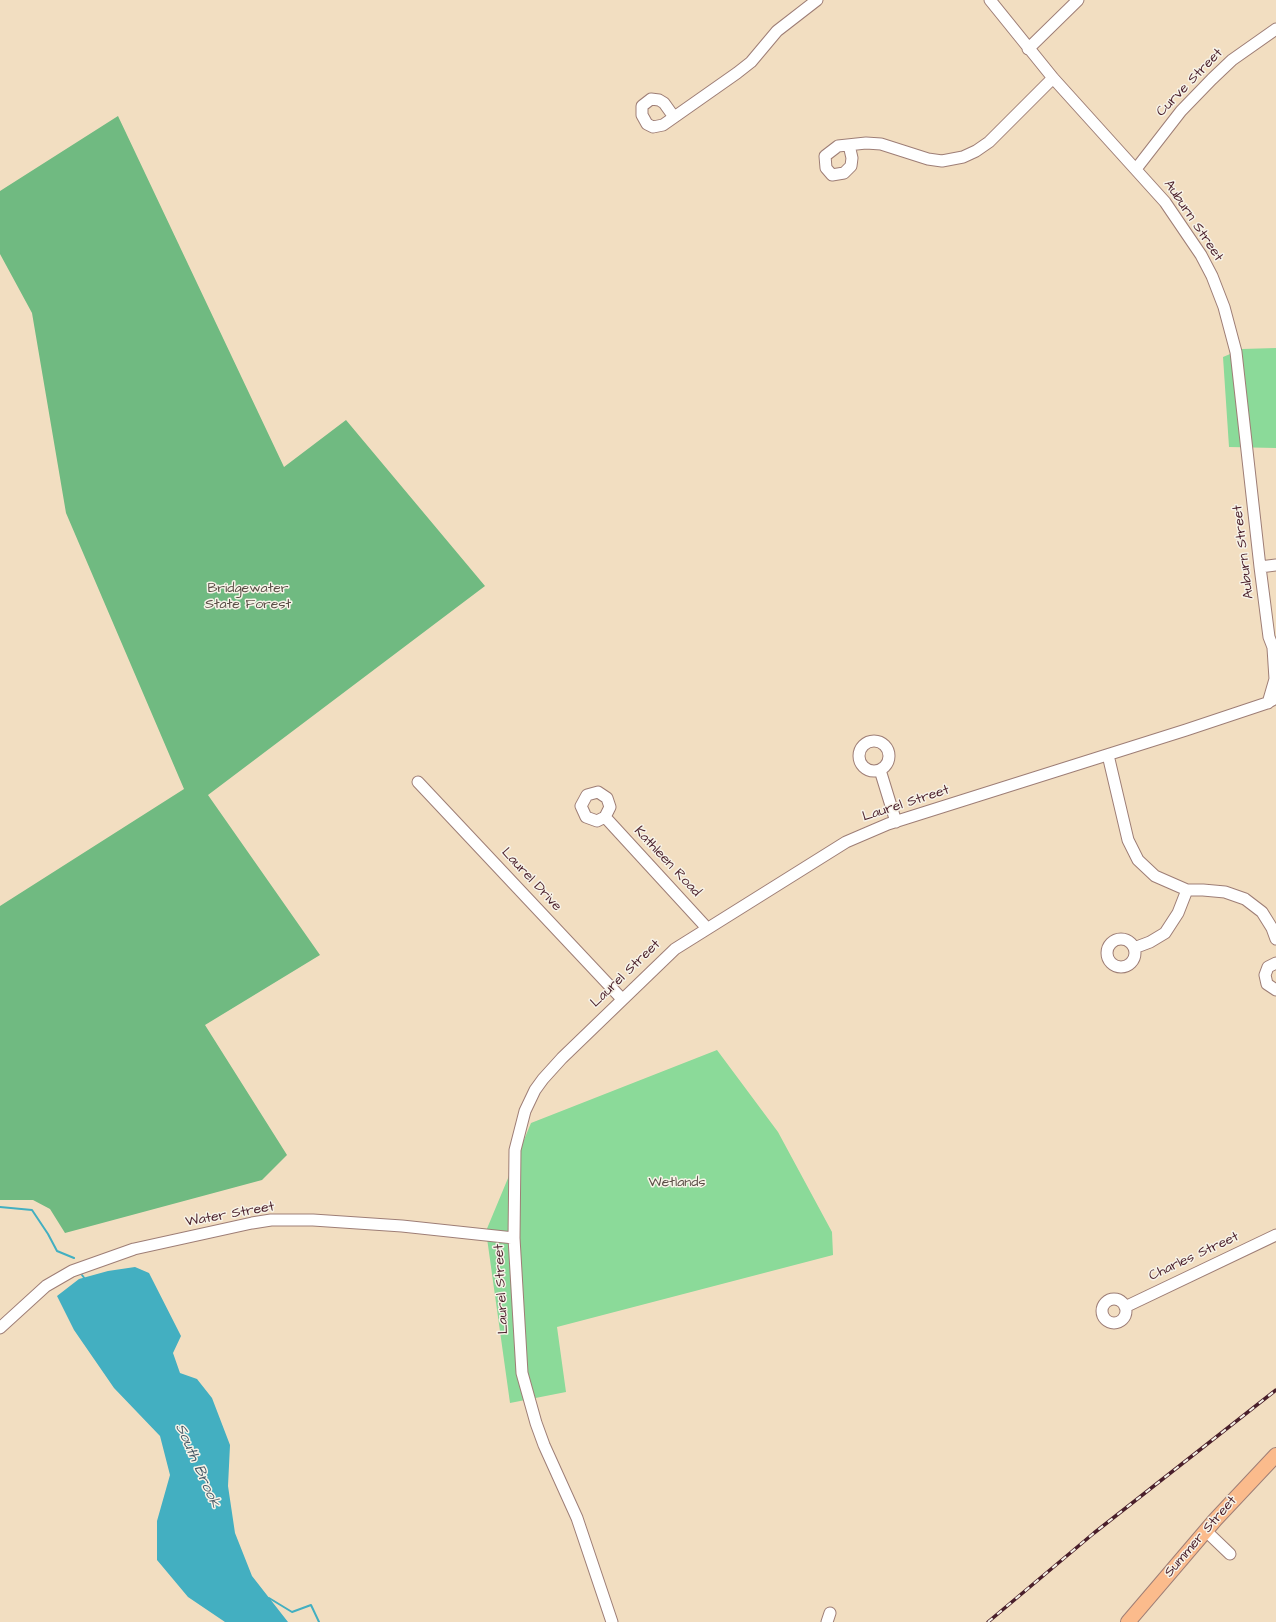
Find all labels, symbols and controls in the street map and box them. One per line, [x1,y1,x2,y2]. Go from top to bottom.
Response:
street label: Curve Street [1153,45,1227,121]
street label: Auburn Street [1160,177,1226,265]
street label: Auburn Street [1230,504,1258,600]
park label: Bridgewater State Forest [205,581,291,614]
street label: Laurel Street [861,782,951,826]
street label: Kathleen Road [630,823,704,901]
street label: Laurel Drive [497,845,565,915]
street label: Laurel Street [588,937,664,1011]
park label: Wetlands [649,1175,705,1191]
street label: Water Street [184,1199,276,1231]
street label: Charles Street [1146,1229,1242,1285]
street label: Laurel Street [491,1244,513,1334]
water label: South Brook [170,1421,224,1511]
street label: Summer Street [1161,1493,1241,1581]

